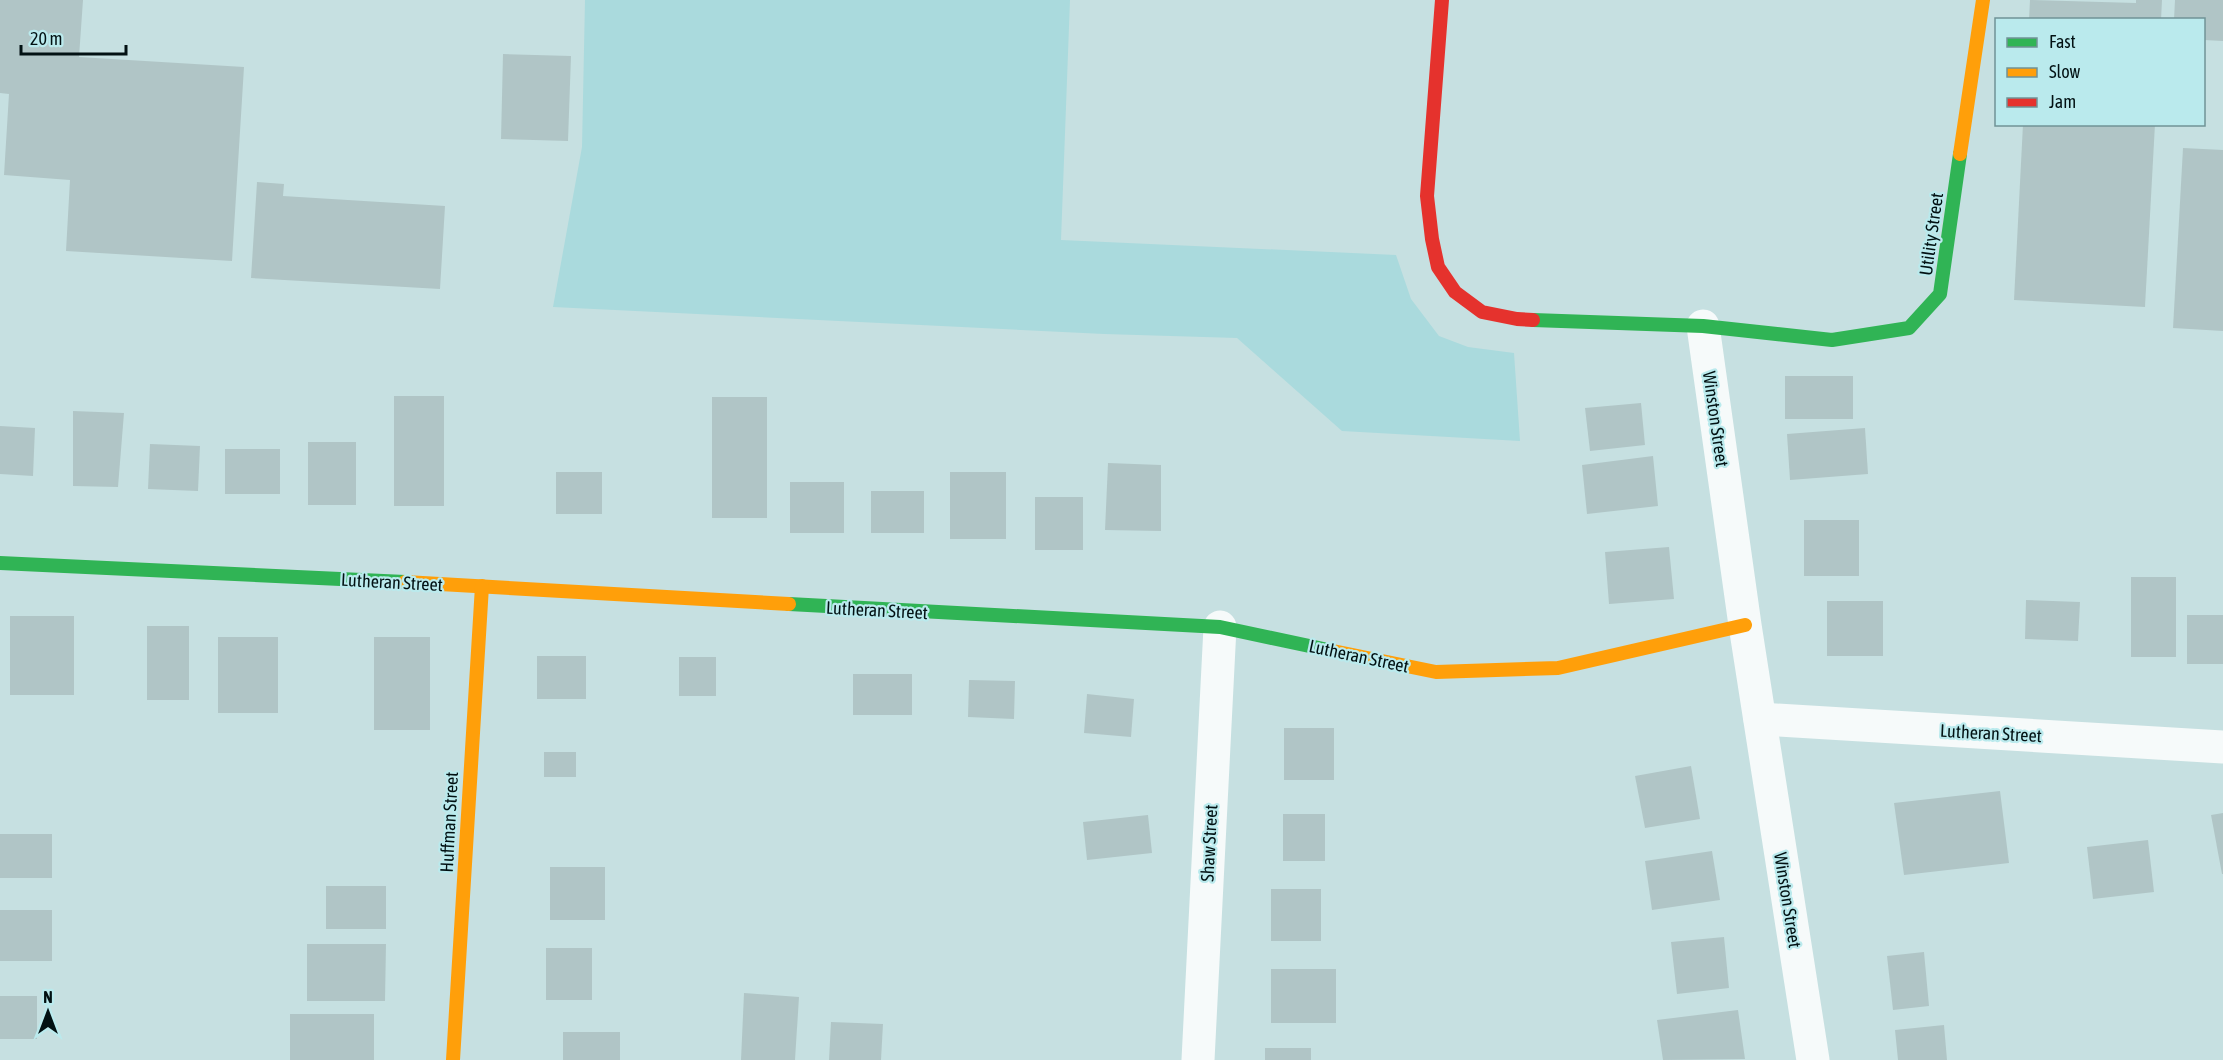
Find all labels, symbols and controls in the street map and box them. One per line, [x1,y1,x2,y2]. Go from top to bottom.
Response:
scale bar [21,18,126,56]
legend [1995,18,2205,126]
text: 20 m [30,28,62,49]
text: Fast [2049,31,2076,52]
text: Slow [2049,61,2080,82]
text: Jam [2049,91,2076,112]
street label: Utility Street [1915,191,1947,277]
street label: Winston Street [1699,370,1733,468]
street label: Lutheran Street [341,569,443,595]
street label: Lutheran Street [826,597,928,623]
street label: Lutheran Street [1307,635,1411,677]
street label: Lutheran Street [1940,720,2042,746]
street label: Huffman Street [436,771,462,873]
street label: Shaw Street [1196,804,1222,882]
street label: Winston Street [1770,851,1806,949]
north arrow [18,982,78,1042]
text: N [43,988,53,1006]

